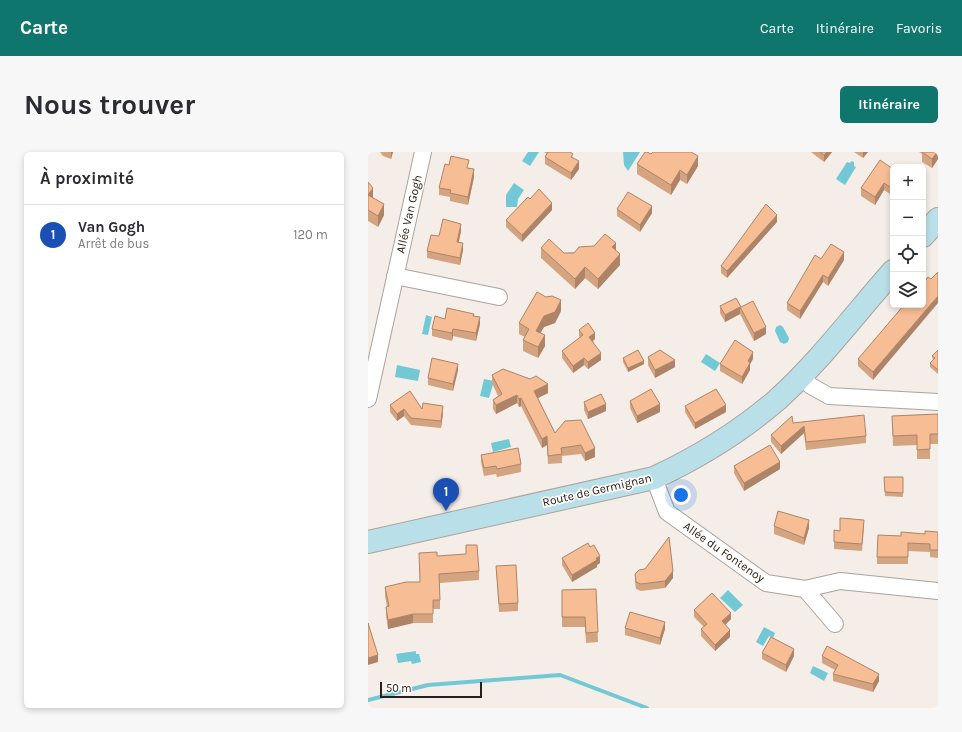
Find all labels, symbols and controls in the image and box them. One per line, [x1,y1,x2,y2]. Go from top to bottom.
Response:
text: Carte [20,17,68,39]
text: Carte [760,20,794,37]
text: Itinéraire [816,20,874,37]
text: Favoris [896,20,942,37]
button: Itinéraire [840,86,938,123]
text: Nous trouver [24,88,195,121]
map controls [890,164,926,308]
button: + [890,164,926,200]
text: À proximité [40,168,134,188]
street label: Allée Van Gogh [393,173,425,255]
button: − [890,200,926,236]
text: Van Gogh [78,218,145,236]
text: 1 [51,227,55,242]
text: 120 m [293,227,328,242]
text: Arrêt de bus [78,236,149,251]
button: locate [890,236,926,272]
button: layers [890,272,926,308]
street label: Route de Germignan [541,471,653,509]
pin: 1 [433,478,459,511]
your location [671,485,691,505]
street label: Allée du Fontenoy [681,519,768,585]
scale bar [380,680,482,699]
text: 50 m [386,682,412,695]

